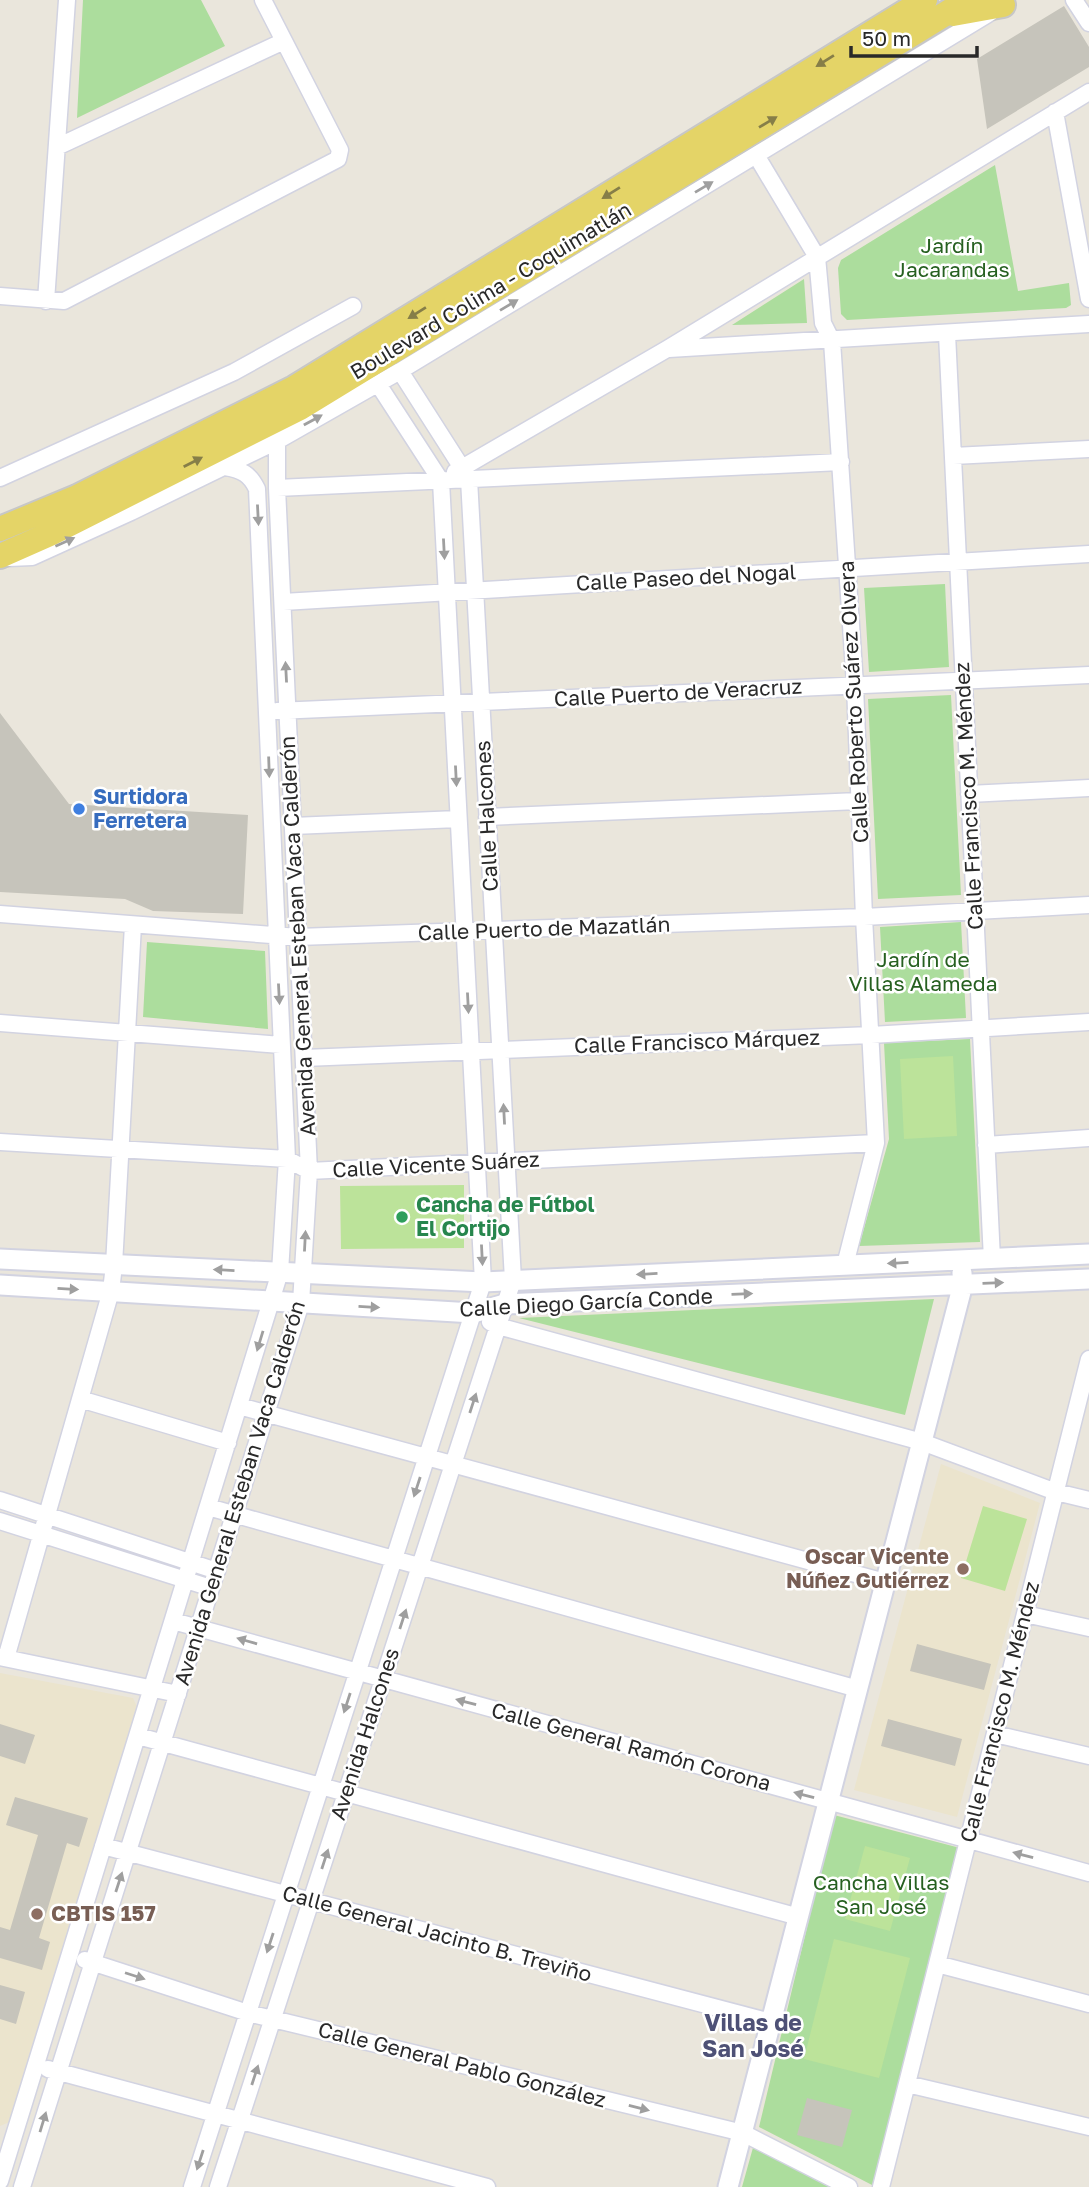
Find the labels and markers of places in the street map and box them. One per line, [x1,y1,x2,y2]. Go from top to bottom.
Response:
place label: Surtidora Ferretera [93,783,188,833]
marker: Surtidora Ferretera [71,801,87,817]
place label: Cancha de Fútbol El Cortijo [416,1191,595,1241]
marker: Cancha de Fútbol El Cortijo [394,1209,410,1225]
place label: Oscar Vicente Núñez Gutiérrez [786,1543,949,1593]
marker: Oscar Vicente Núñez Gutiérrez [955,1561,971,1577]
place label: CBTIS 157 [51,1900,156,1926]
marker: CBTIS 157 [29,1906,45,1922]

